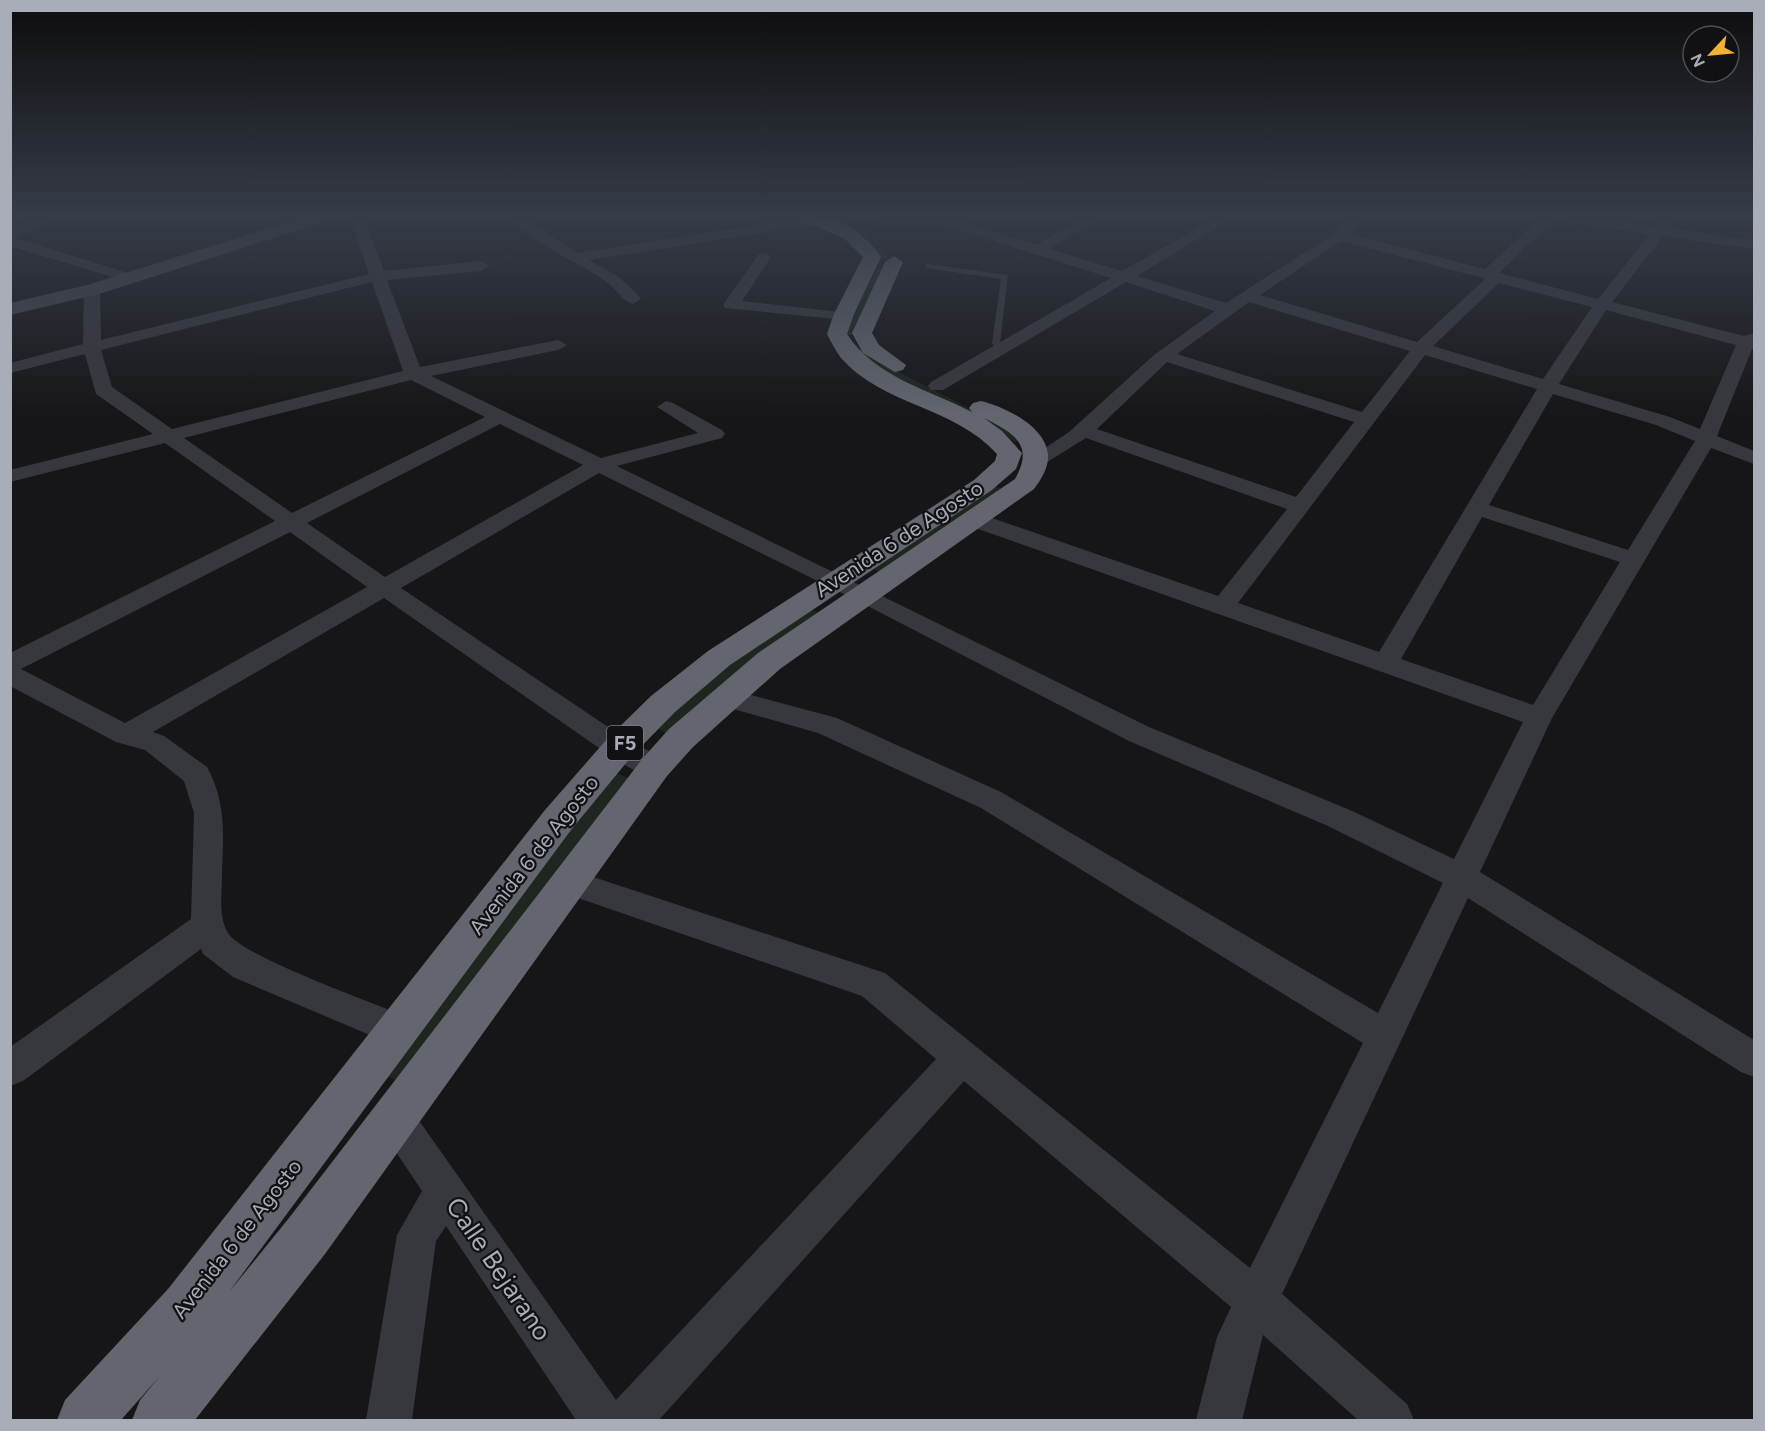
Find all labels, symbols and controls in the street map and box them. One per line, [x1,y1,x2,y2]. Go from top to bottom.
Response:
north arrow [1681,24,1741,84]
text: N [1687,51,1709,70]
street label: Avenida 6 de Agosto [810,475,987,602]
road number: F5 [607,726,643,760]
street label: Avenida 6 de Agosto [464,770,604,939]
street label: Avenida 6 de Agosto [167,1154,307,1323]
street label: Calle Bejarano [439,1191,559,1347]

